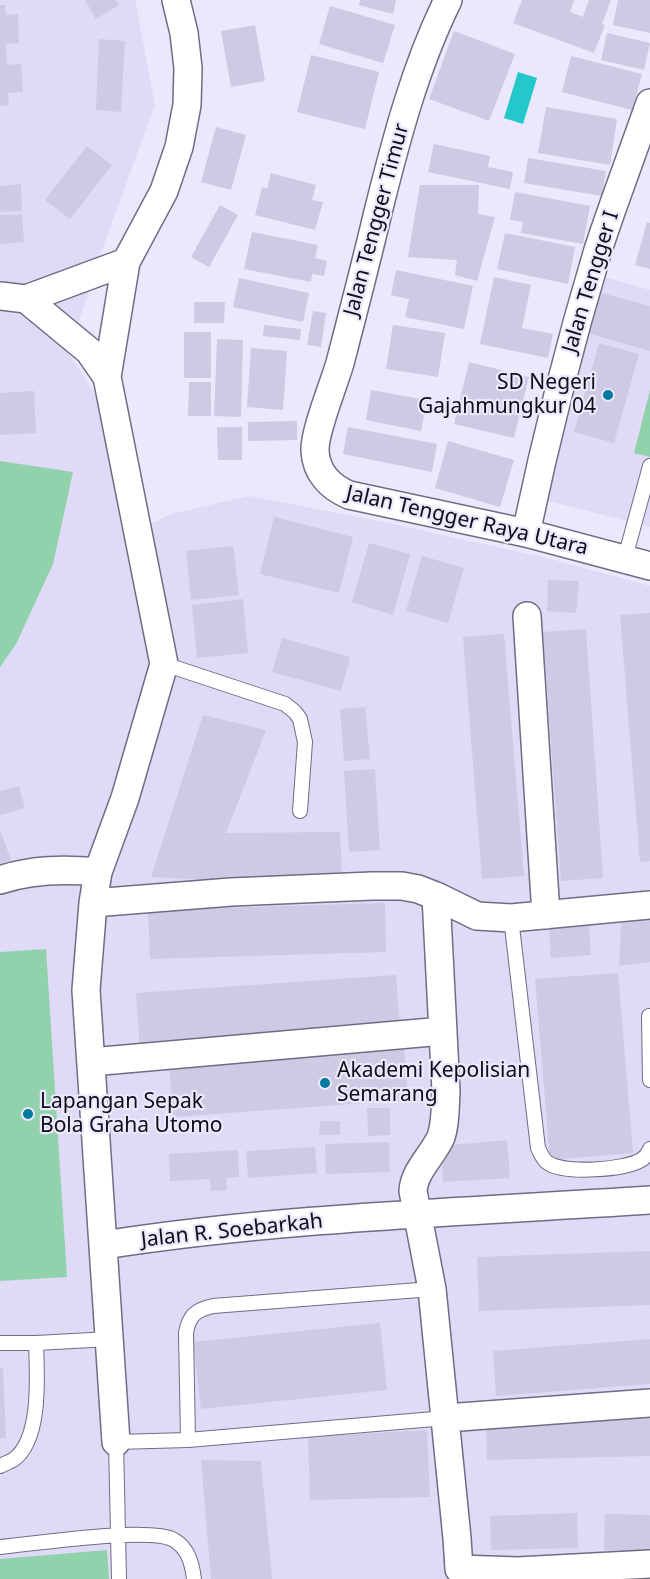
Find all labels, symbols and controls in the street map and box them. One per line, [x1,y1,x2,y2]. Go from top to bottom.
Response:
street label: Jalan Tengger Timur [339,121,415,319]
street label: Jalan Tengger I [557,208,625,356]
place label: SD Negeri Gajahmungkur 04 [418,370,596,420]
marker: SD Negeri Gajahmungkur 04 [601,388,615,402]
street label: Jalan Tengger Raya Utara [344,481,590,561]
place label: Akademi Kepolisian Semarang [337,1058,530,1108]
marker: Akademi Kepolisian Semarang [318,1076,332,1090]
place label: Lapangan Sepak Bola Graha Utomo [40,1089,223,1139]
marker: Lapangan Sepak Bola Graha Utomo [21,1107,35,1121]
street label: Jalan R. Soebarkah [140,1209,324,1253]

